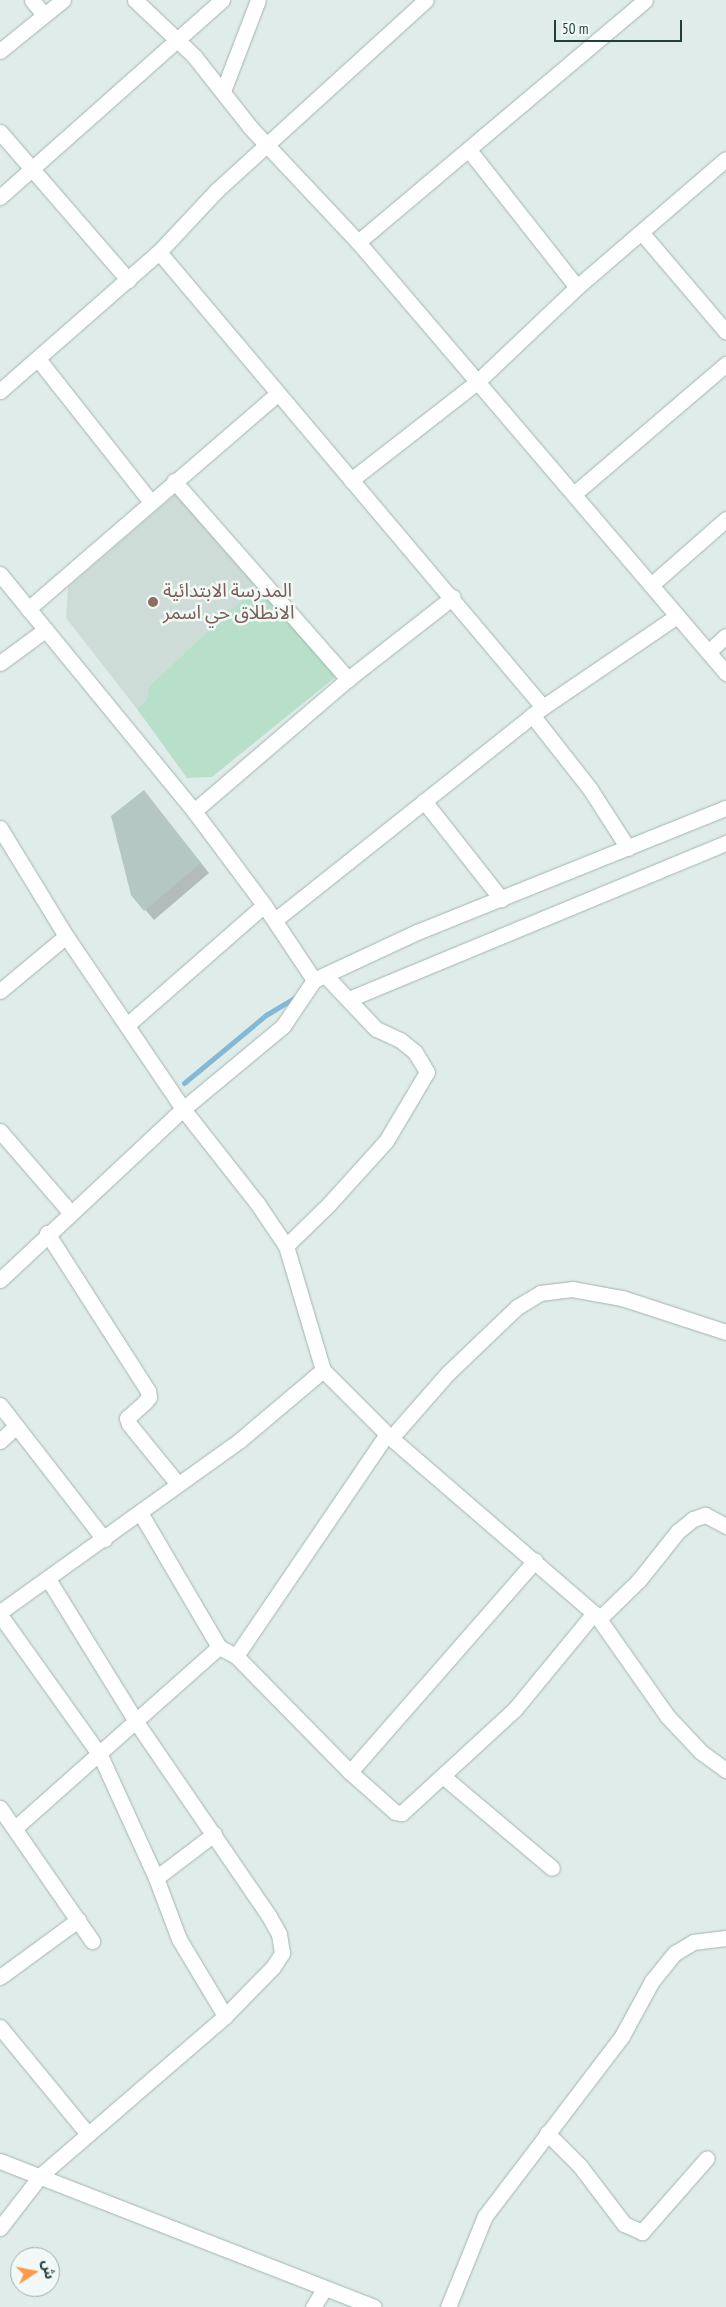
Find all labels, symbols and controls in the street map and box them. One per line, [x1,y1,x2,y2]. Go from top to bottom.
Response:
scale bar [556,10,684,42]
text: 50 m [562,19,588,38]
place label: المدرسة الابتدائية الانطلاق حي اسمر [163,580,294,624]
marker: المدرسة الابتدائية الانطلاق حي اسمر [147,596,159,608]
north arrow [10,2247,60,2297]
text: ش [38,2258,59,2280]

